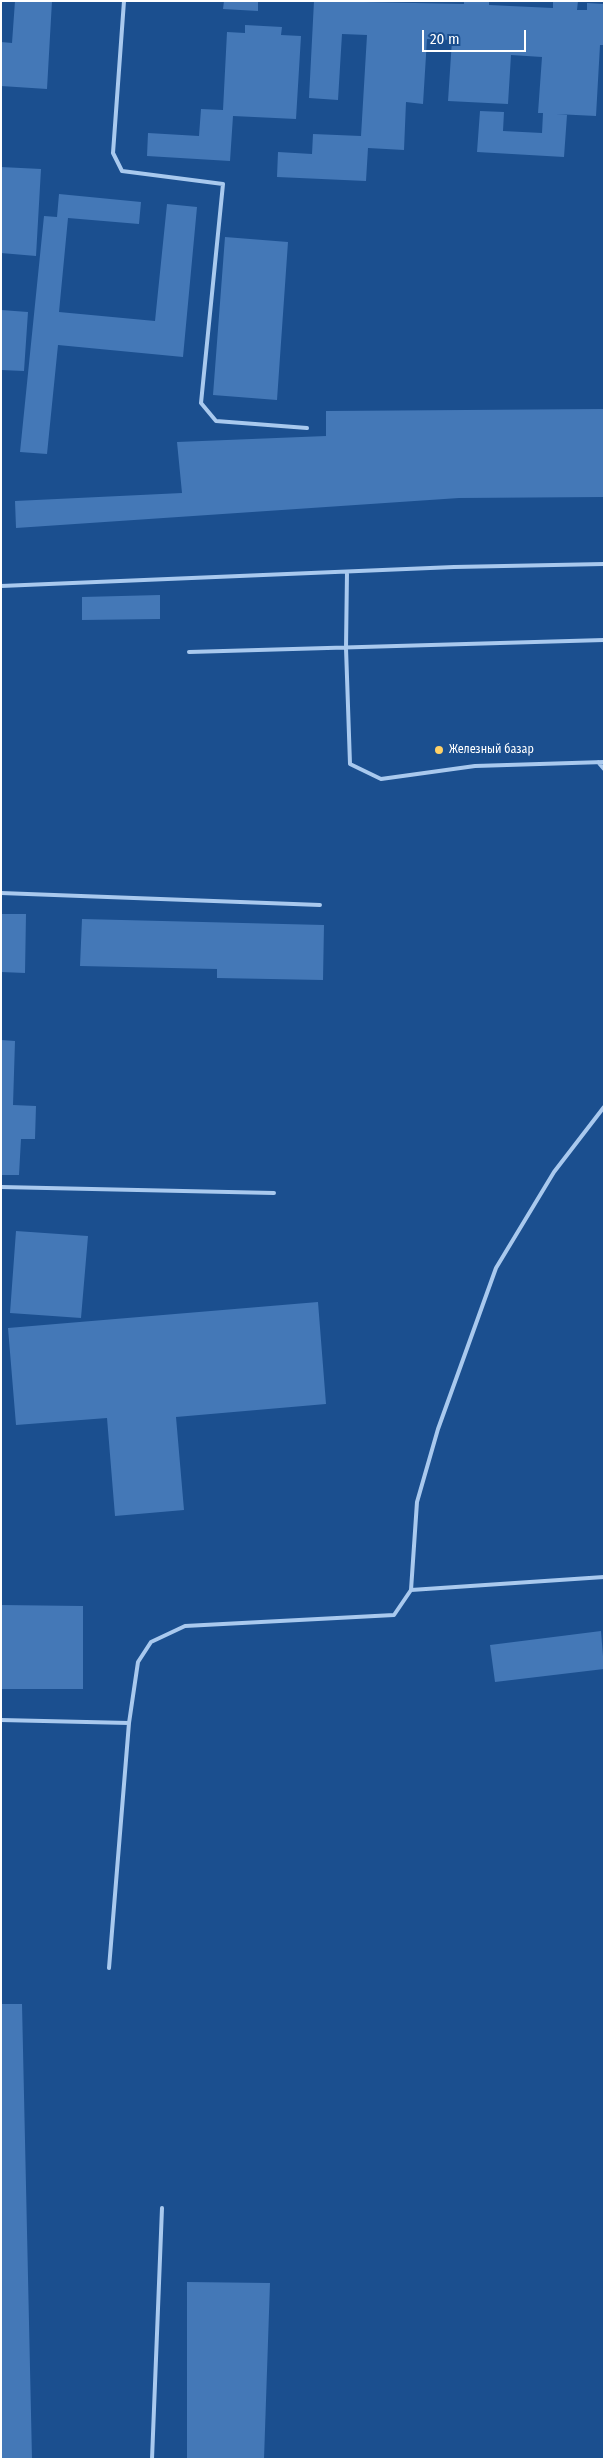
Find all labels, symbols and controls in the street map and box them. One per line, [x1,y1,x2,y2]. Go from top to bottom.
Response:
scale bar [425,20,529,52]
text: 20 m [430,30,460,48]
place label: Железный базар [449,743,534,757]
marker: Железный базар [433,744,445,756]

